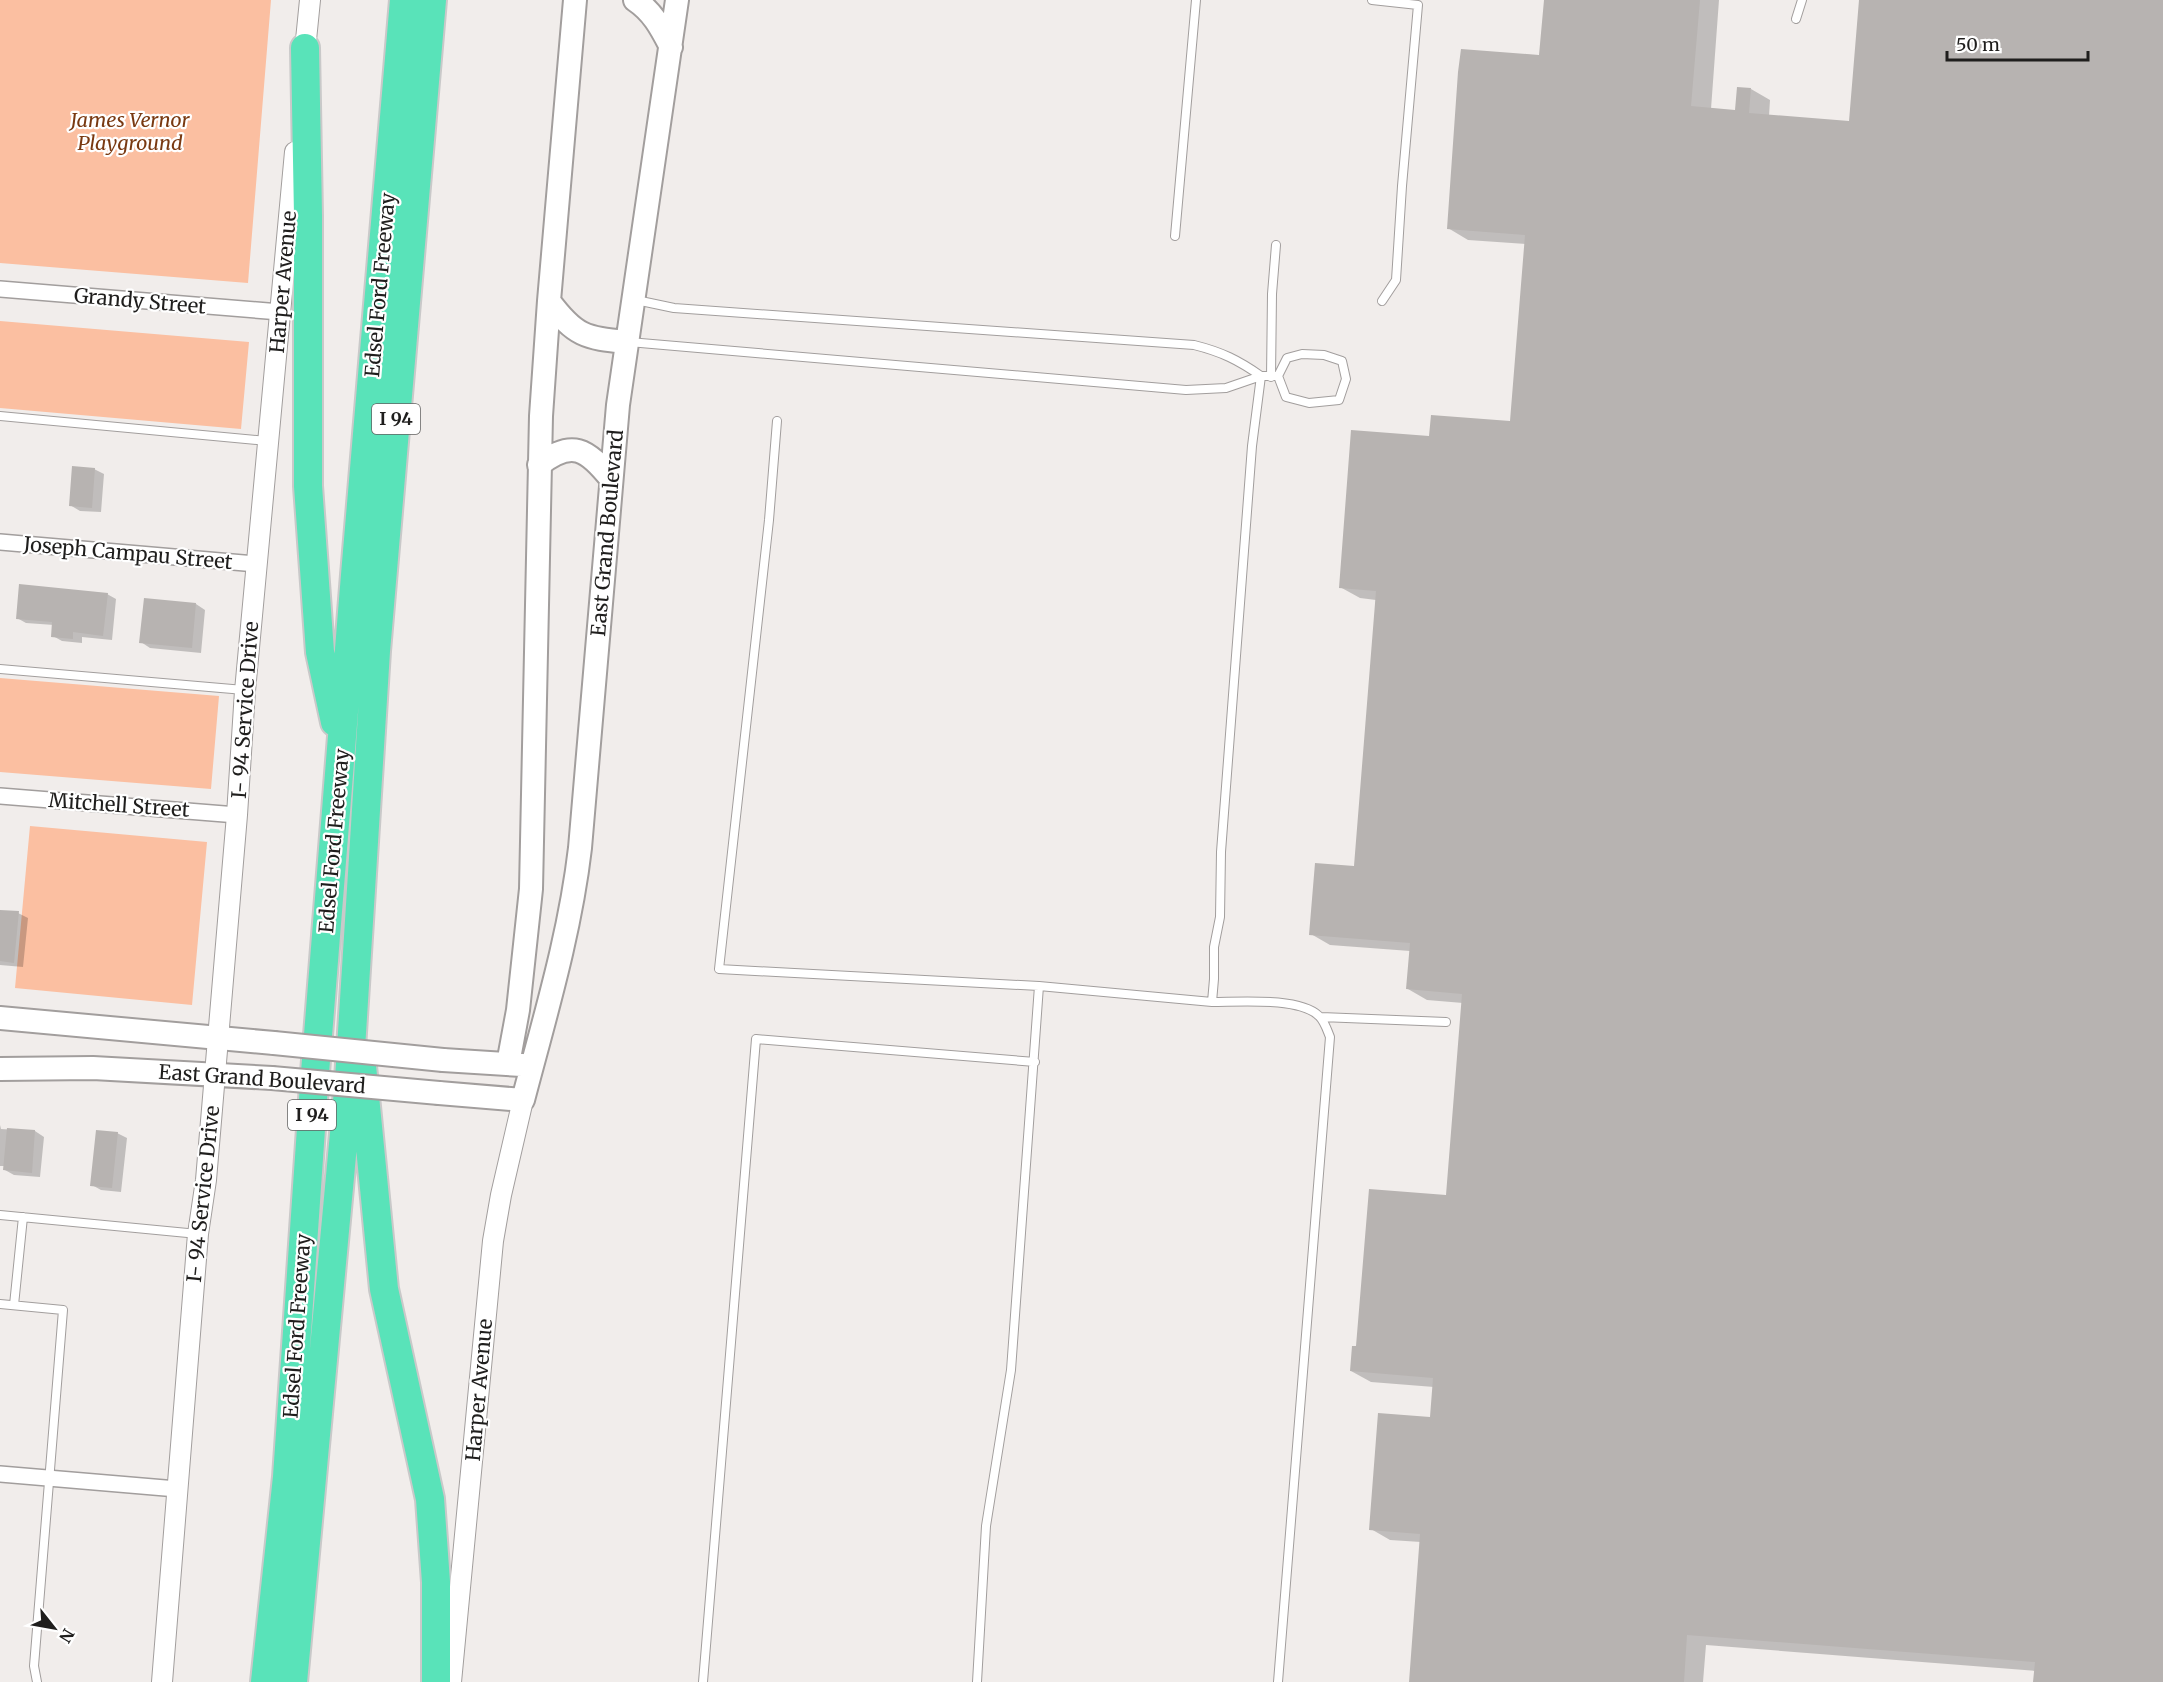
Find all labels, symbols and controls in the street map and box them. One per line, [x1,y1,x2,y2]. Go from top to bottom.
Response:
scale bar [1947,24,2088,62]
text: 50 m [1956,33,2000,56]
park label: James Vernor Playground [68,107,190,155]
street label: Edsel Ford Freeway [359,191,400,378]
street label: Harper Avenue [264,210,301,354]
street label: Grandy Street [73,282,207,319]
road number: I 94 [372,404,420,434]
street label: East Grand Boulevard [585,429,628,637]
street label: Joseph Campau Street [22,531,234,574]
street label: I- 94 Service Drive [226,621,263,799]
street label: Edsel Ford Freeway [313,747,354,934]
street label: Mitchell Street [48,787,190,822]
street label: East Grand Boulevard [158,1059,366,1098]
road number: I 94 [288,1100,336,1130]
street label: I- 94 Service Drive [181,1104,224,1284]
street label: Edsel Ford Freeway [278,1232,315,1419]
street label: Harper Avenue [460,1318,497,1462]
north arrow [24,1598,84,1658]
text: N [55,1625,79,1647]

